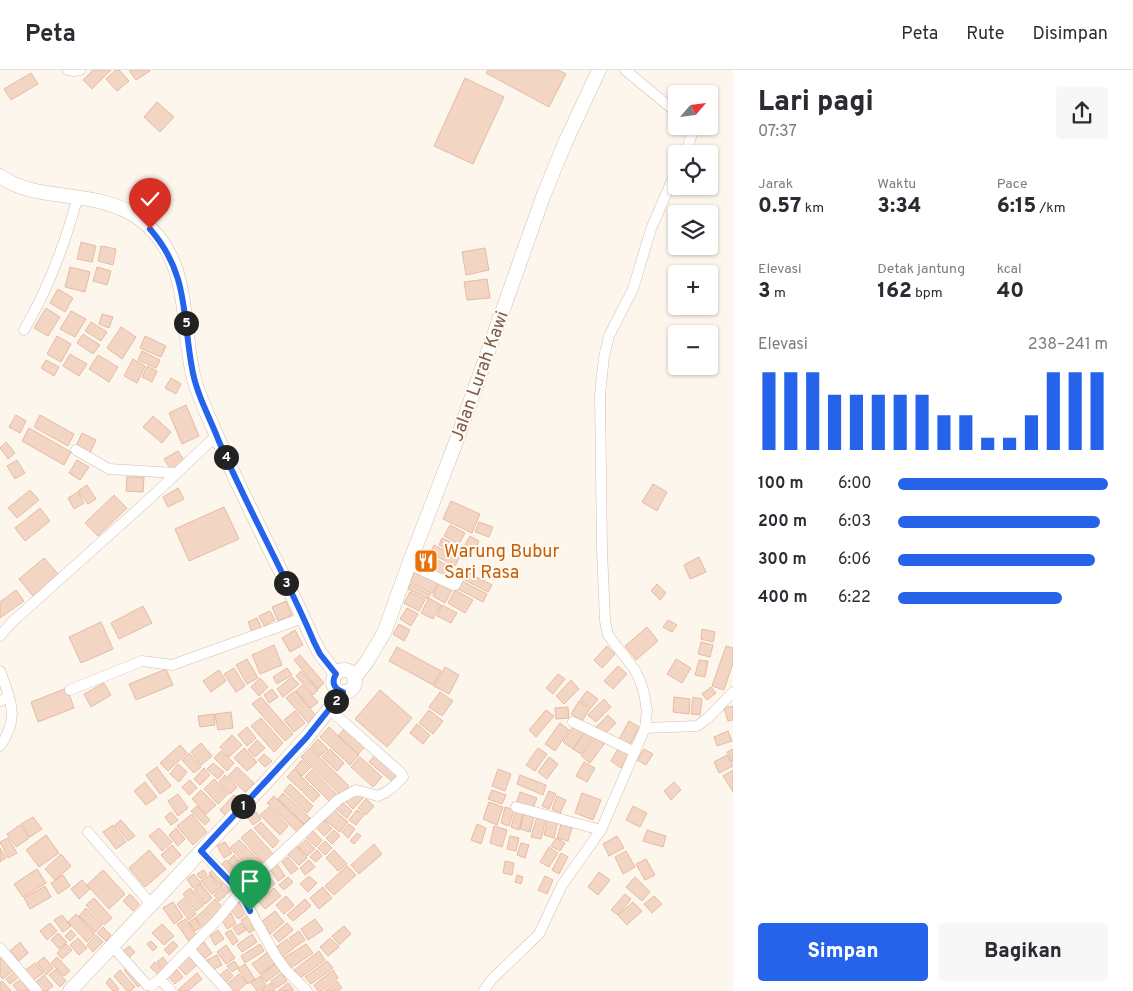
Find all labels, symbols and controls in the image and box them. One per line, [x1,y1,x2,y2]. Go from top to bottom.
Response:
text: Peta [25,20,76,50]
text: Peta [901,23,938,46]
text: Rute [966,23,1004,46]
text: Disimpan [1032,23,1108,46]
north arrow [668,85,718,135]
map controls [668,85,718,375]
text: Lari pagi [758,85,874,121]
button: share [1056,87,1108,139]
text: 07:37 [758,122,797,142]
button: locate [668,145,718,195]
text: Jarak [758,176,793,193]
text: Waktu [877,176,916,193]
text: Pace [997,176,1027,193]
pin [129,178,171,229]
icon: check [136,185,164,213]
text: 0.57 [758,193,801,220]
text: 3:34 [877,193,921,220]
text: 6:15 [997,193,1036,220]
text: km [801,200,824,217]
text: /km [1036,200,1066,217]
button: layers [668,205,718,255]
text: Elevasi [758,261,802,278]
text: Detak jantung [877,261,965,278]
text: kcal [997,261,1022,278]
button: + [668,265,718,315]
text: 3 [758,278,771,305]
text: 162 [877,278,912,305]
text: 40 [997,278,1024,305]
text: m [771,285,786,302]
text: bpm [912,285,943,302]
street label: Jalan Lurah Kawi [446,308,515,445]
pin: 5 [174,310,198,336]
text: 5 [182,315,191,332]
button: − [668,325,718,375]
text: Elevasi [758,335,808,355]
text: 238–241 m [1028,335,1108,355]
pin: 4 [214,444,238,470]
text: 4 [222,449,231,466]
text: 100 m [758,474,804,494]
text: 6:00 [838,474,872,494]
text: 200 m [758,512,807,532]
text: 6:03 [838,512,871,532]
place label: Warung Bubur Sari Rasa [444,541,560,585]
restaurant icon: Warung Bubur Sari Rasa [413,548,439,574]
text: 300 m [758,550,806,570]
text: 6:06 [838,550,871,570]
pin: 3 [274,570,298,596]
text: 3 [282,575,291,592]
text: 400 m [758,588,807,608]
text: 6:22 [838,588,871,608]
pin: 2 [324,688,348,714]
text: 2 [332,693,341,710]
pin: 1 [230,794,256,818]
text: 1 [241,798,246,815]
pin [229,860,271,911]
icon: arrive [236,867,264,895]
button: Simpan [758,923,928,981]
button: Bagikan [938,923,1108,981]

